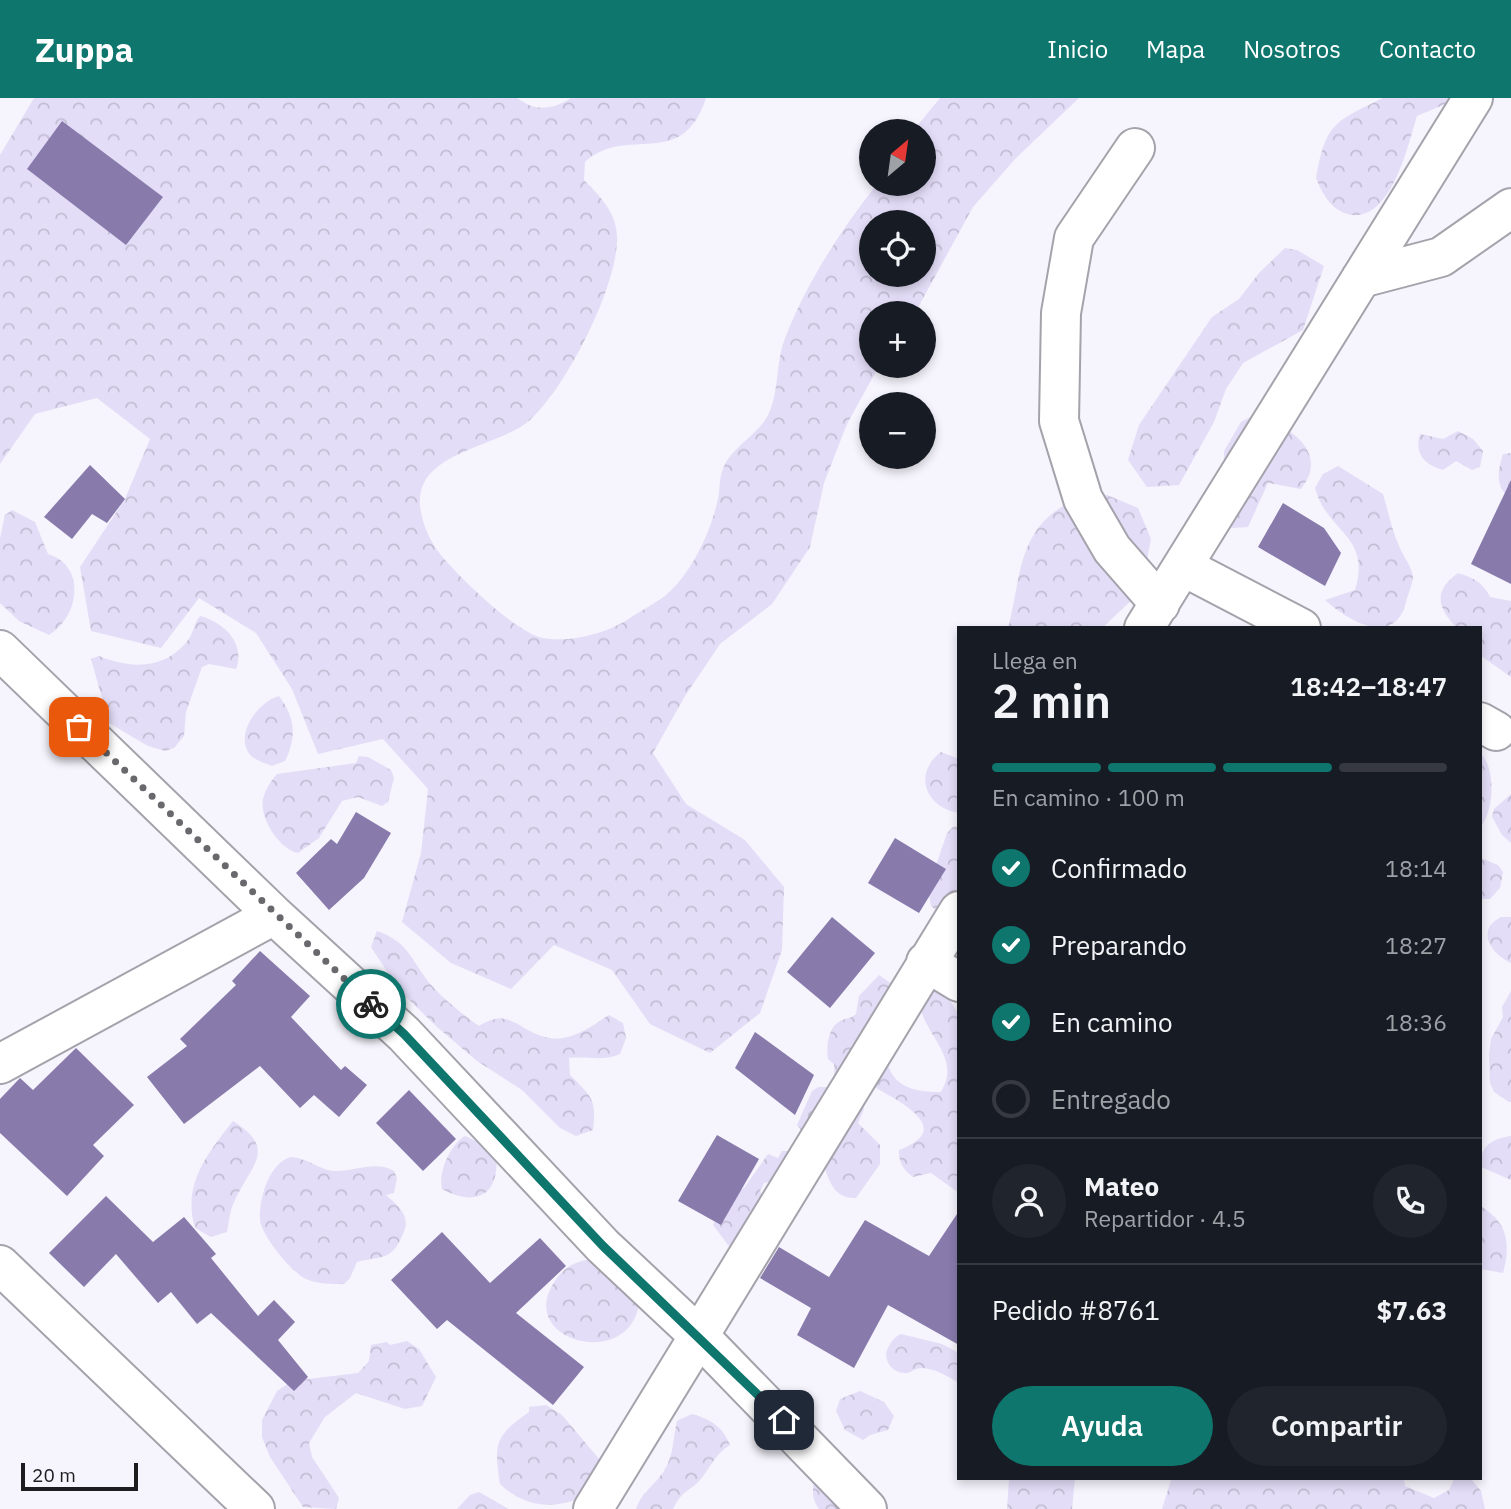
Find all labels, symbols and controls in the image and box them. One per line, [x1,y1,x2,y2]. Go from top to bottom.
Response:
text: Zuppa [35,28,133,71]
text: Inicio [1047,33,1108,65]
text: Mapa [1146,33,1205,65]
text: Nosotros [1243,33,1341,65]
text: Contacto [1379,33,1476,65]
north arrow [859,119,936,196]
map controls [859,119,936,469]
button: locate [859,210,936,287]
button: + [859,301,936,378]
button: − [859,392,936,469]
text: Llega en [992,645,1078,675]
text: 18:42–18:47 [1290,669,1447,703]
text: 2 min [992,671,1111,731]
pin [49,697,109,757]
icon: bag [60,708,98,746]
text: En camino · 100 m [992,782,1185,812]
icon: check [992,849,1030,887]
text: Confirmado [1051,851,1187,885]
text: 18:14 [1385,853,1447,883]
icon: check [992,926,1030,964]
text: Preparando [1051,928,1187,962]
text: 18:27 [1385,930,1447,960]
courier [336,969,406,1039]
icon: bike [352,985,390,1023]
icon: check [992,1003,1030,1041]
text: En camino [1051,1005,1173,1039]
text: 18:36 [1385,1007,1447,1037]
text: Entregado [1051,1082,1171,1116]
button: person [992,1164,1066,1238]
button: phone [1373,1164,1447,1238]
text: Mateo [1084,1169,1159,1203]
text: Repartidor · 4.5 [1084,1203,1246,1233]
text: Pedido #8761 [992,1293,1160,1327]
text: $7.63 [1377,1293,1447,1327]
button: Ayuda [992,1386,1213,1466]
button: Compartir [1227,1386,1447,1466]
pin [754,1390,814,1450]
icon: home [765,1401,803,1439]
scale bar [21,1460,138,1492]
text: 20 m [32,1463,76,1487]

